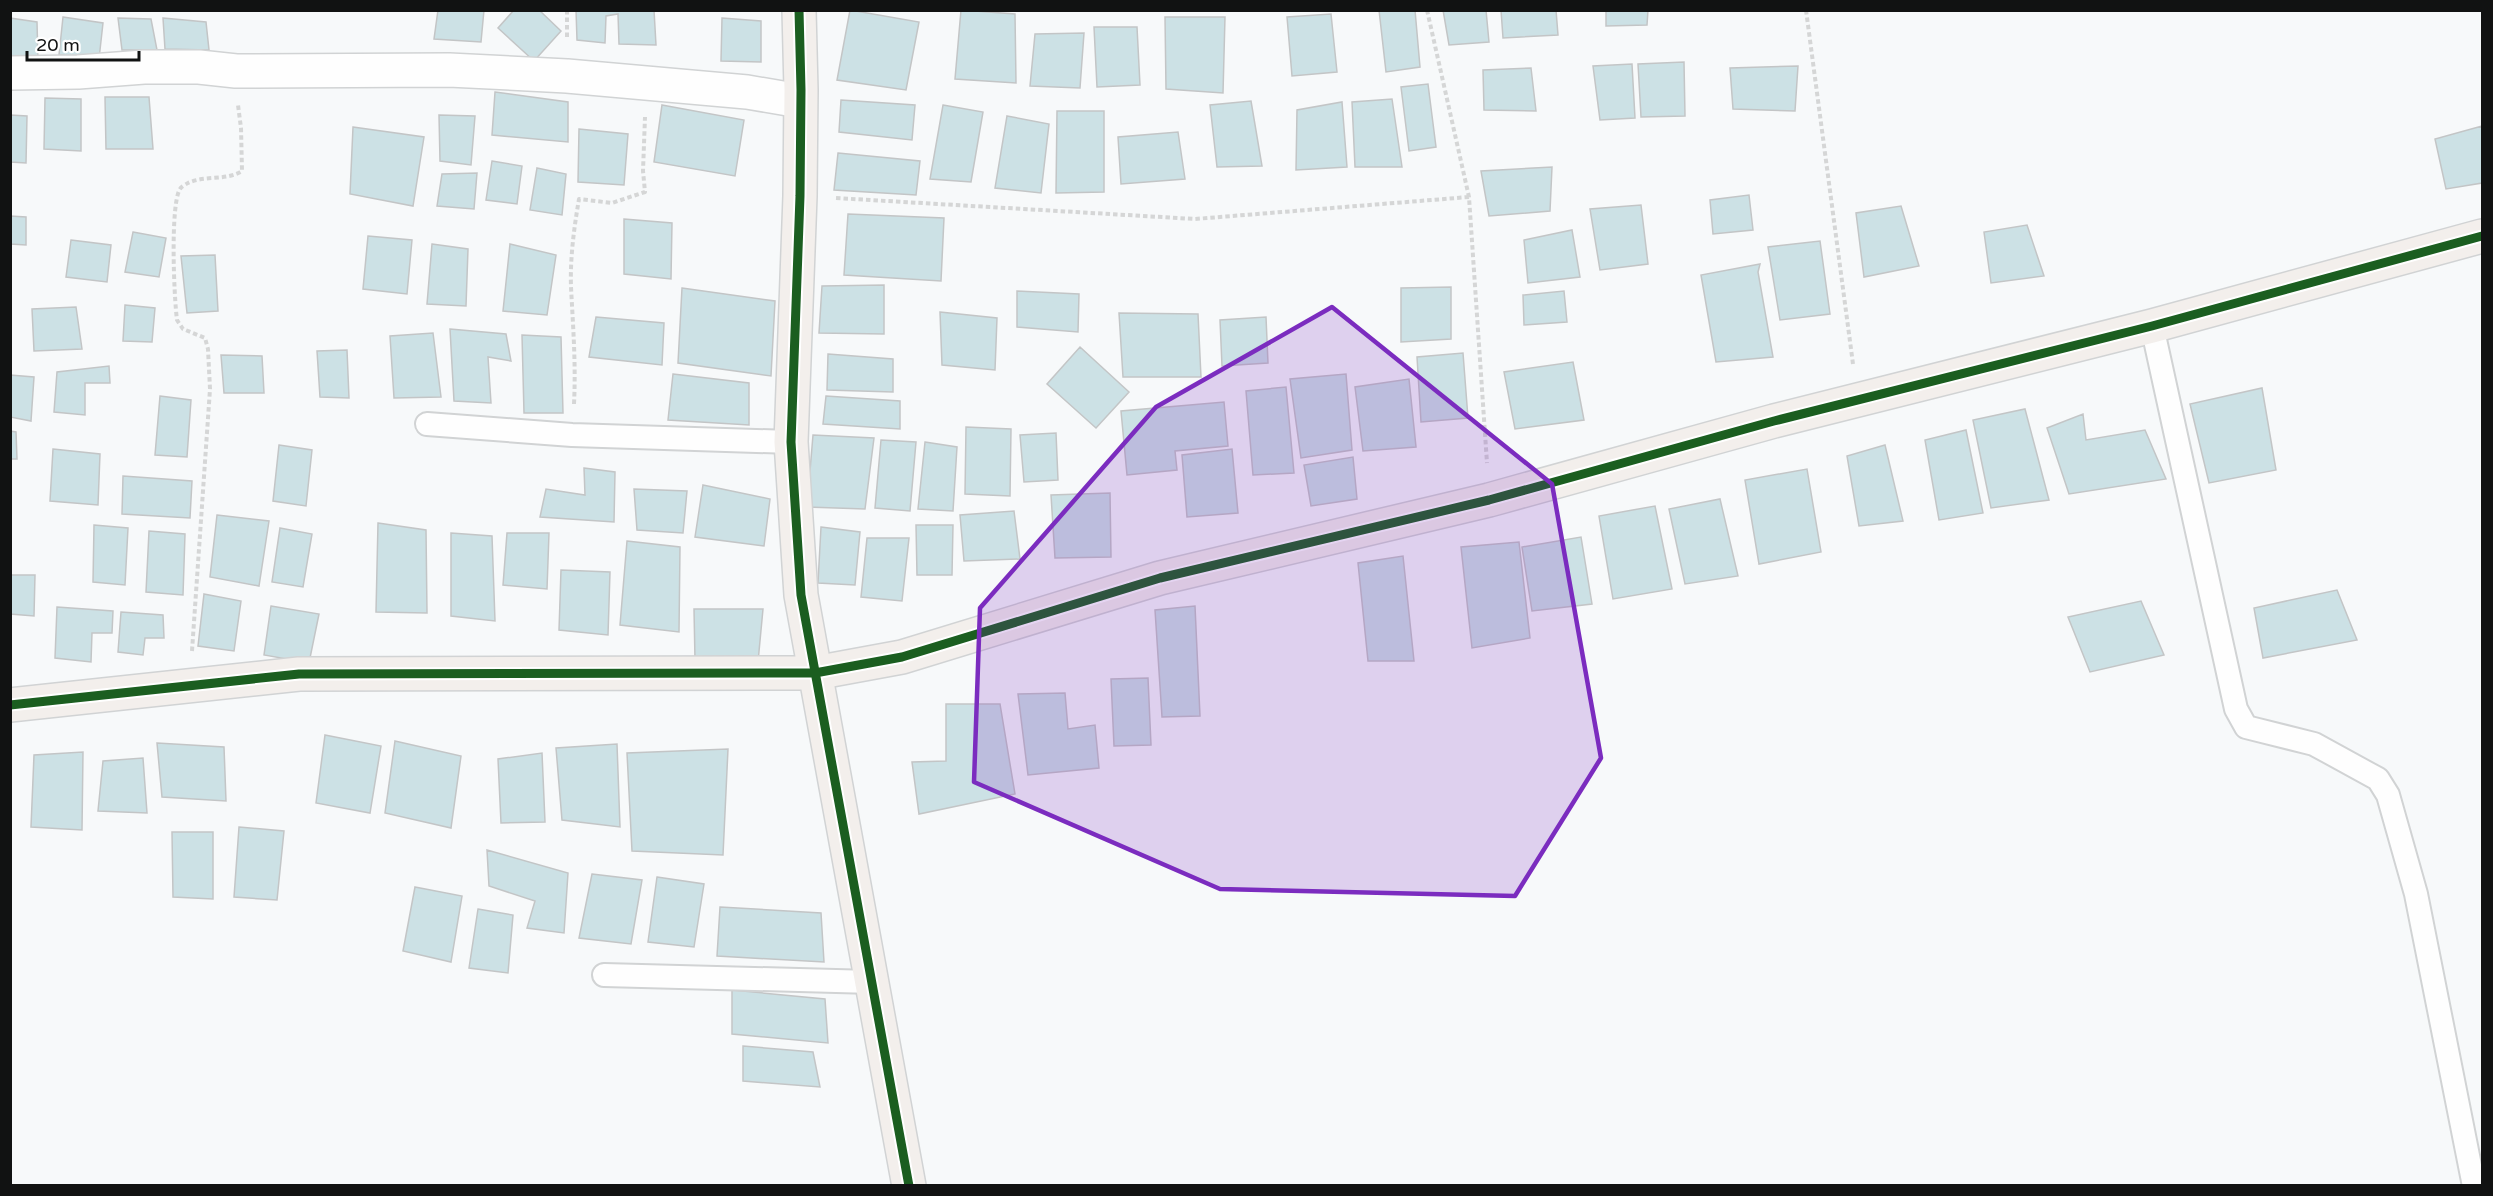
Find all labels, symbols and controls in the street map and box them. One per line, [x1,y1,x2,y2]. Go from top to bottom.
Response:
scale bar [27,24,140,62]
text: 20 m [36,34,80,56]

